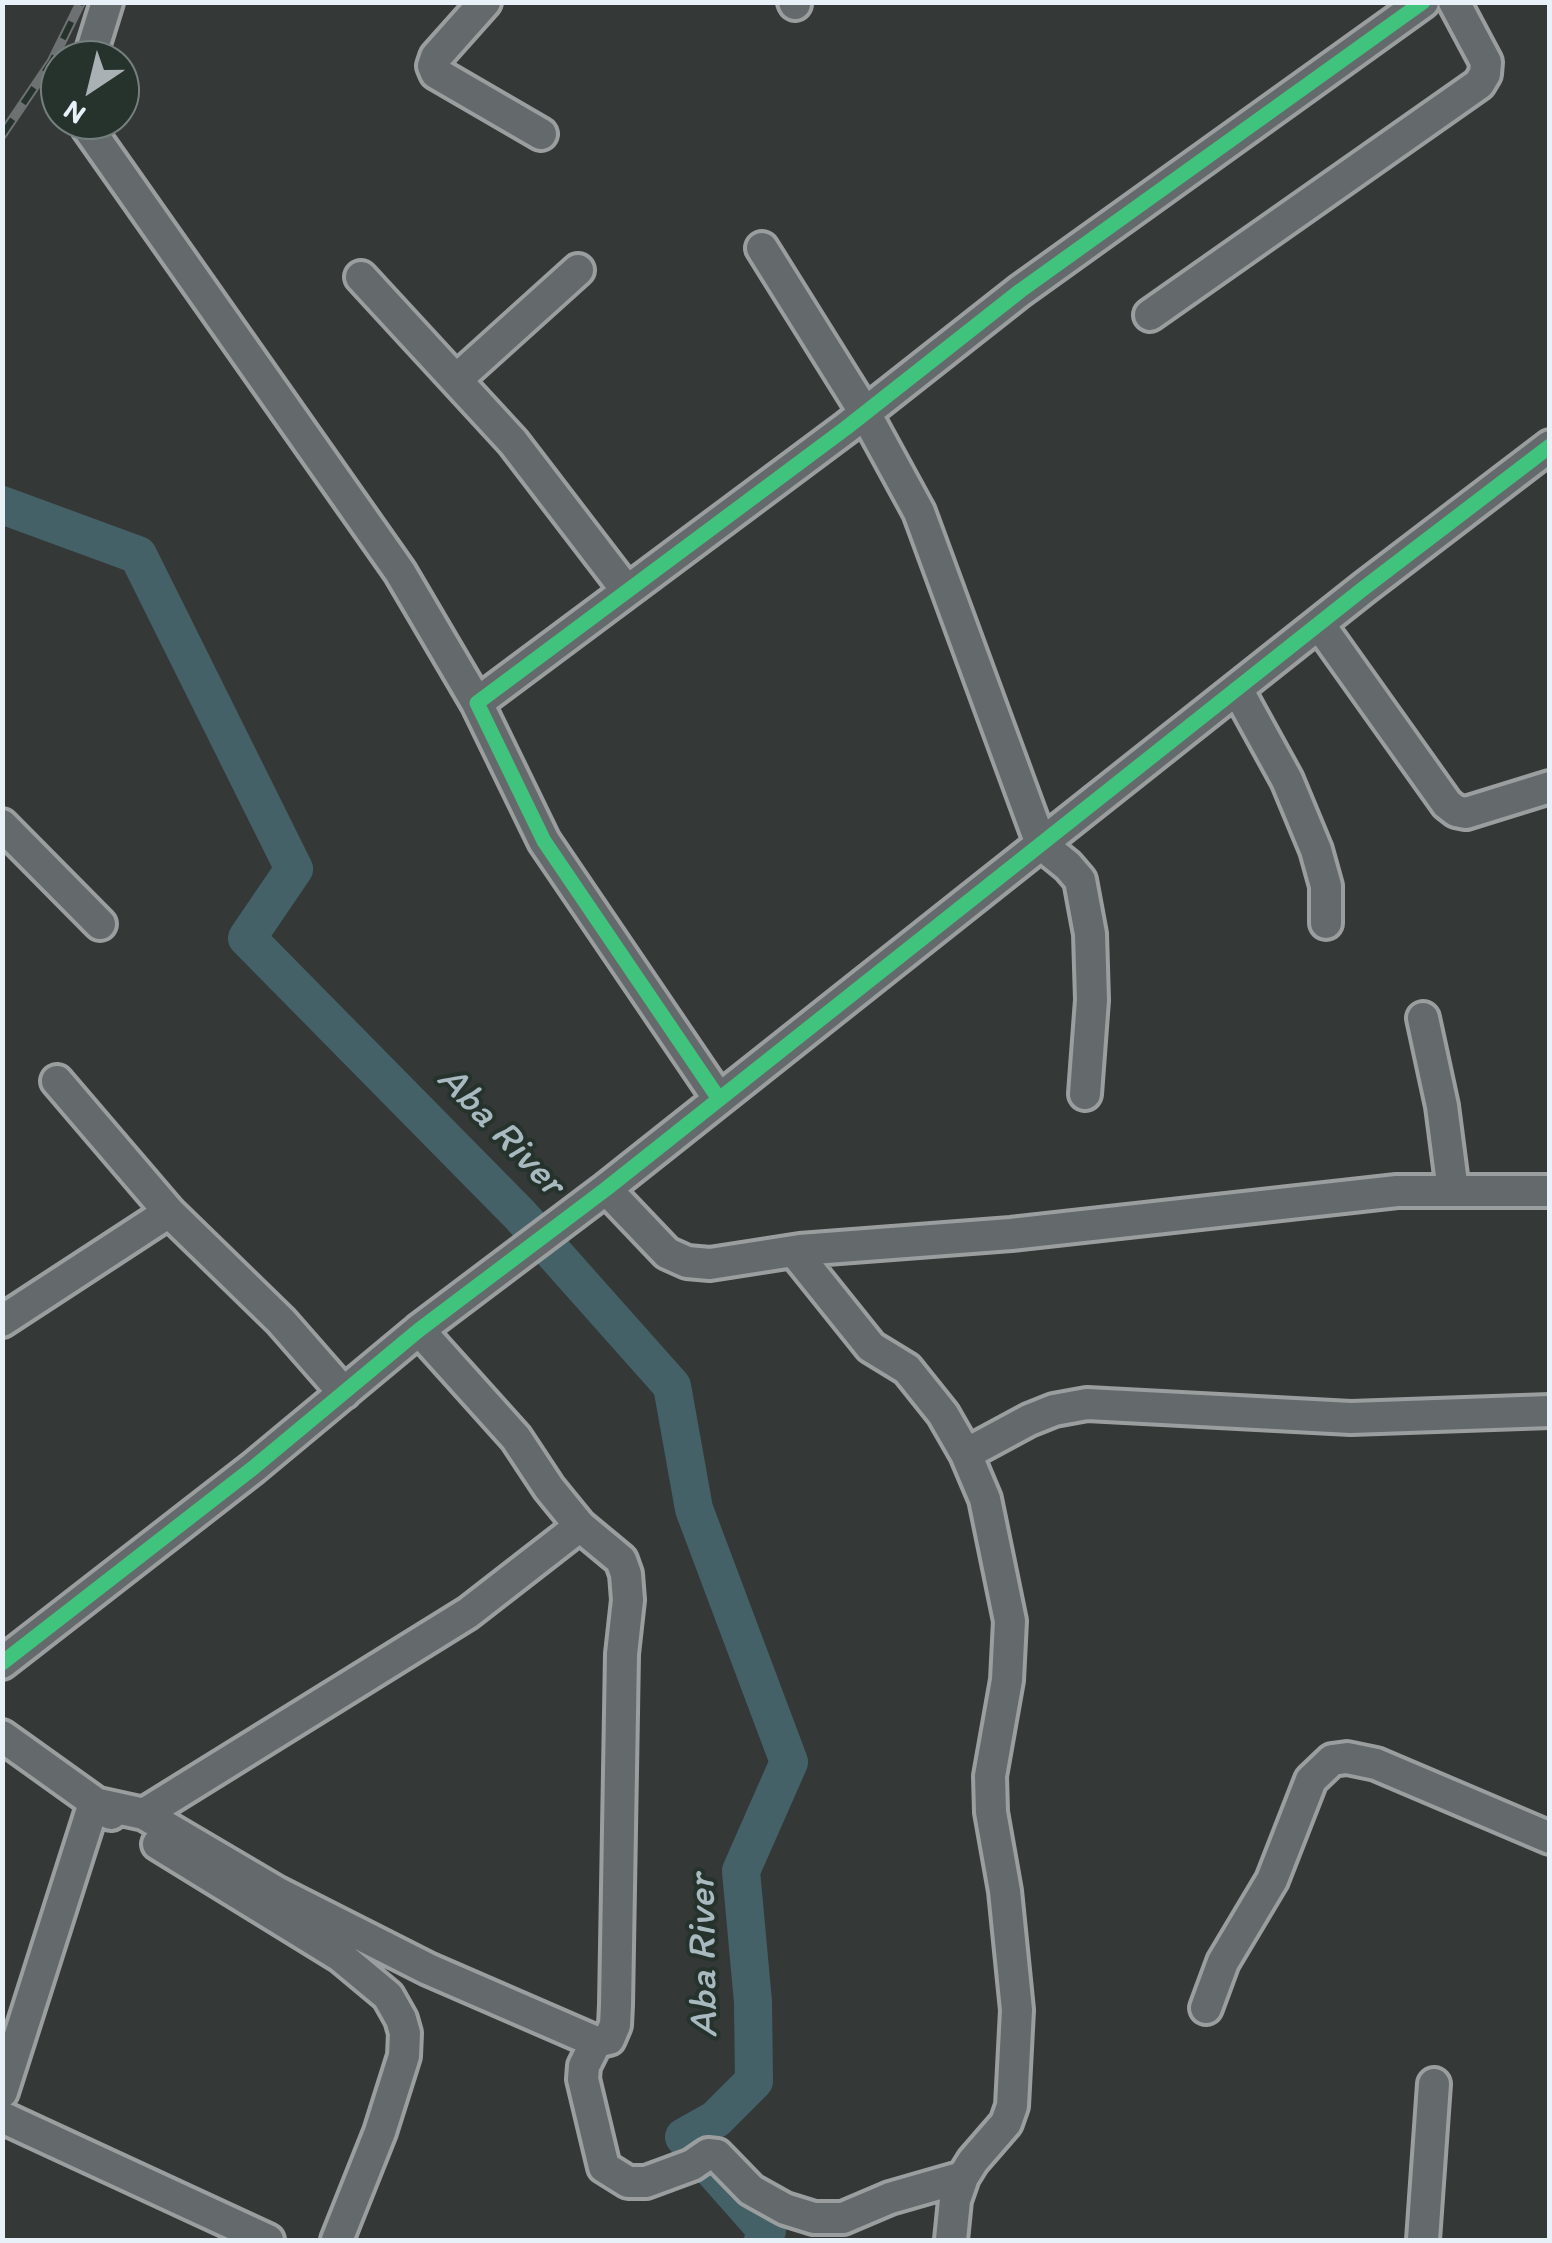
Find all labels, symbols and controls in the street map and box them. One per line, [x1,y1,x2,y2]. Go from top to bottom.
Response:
north arrow [40,40,140,140]
text: N [56,94,91,132]
water label: Aba River [426,1057,574,1207]
water label: Aba River [680,1874,730,2038]

